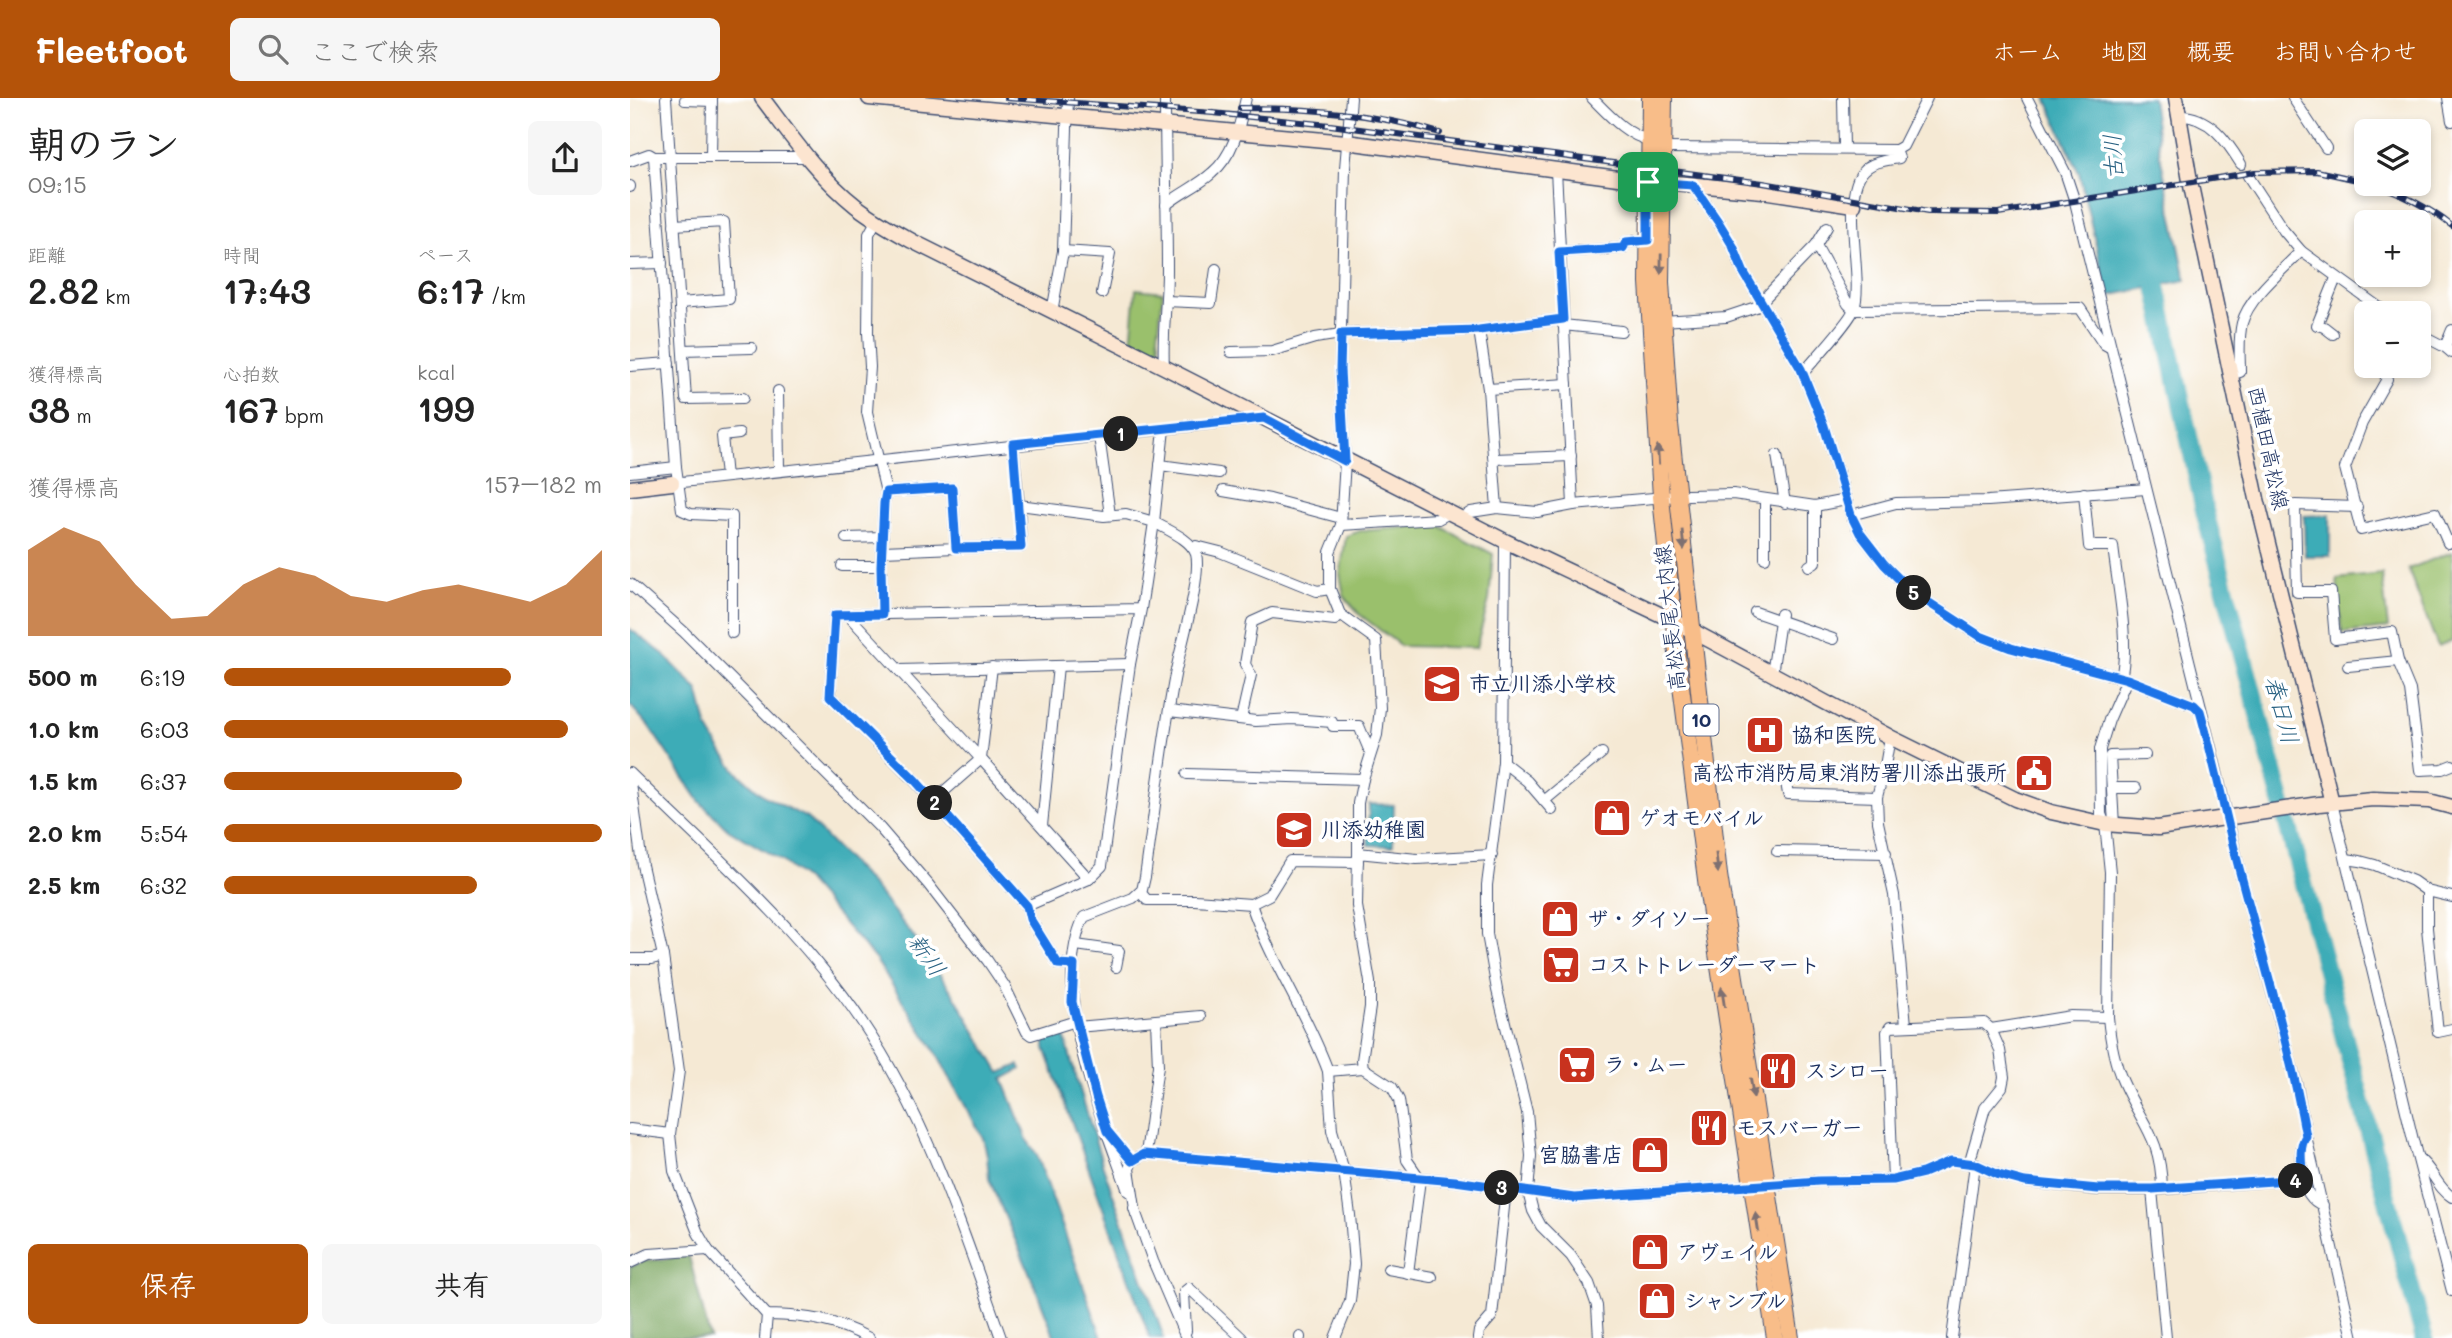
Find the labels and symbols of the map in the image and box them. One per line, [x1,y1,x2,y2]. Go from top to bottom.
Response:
water label: 古川 [2096,133,2128,181]
pin [1618,152,1678,212]
one-way arrow [1655,253,1667,275]
street label: 西植田高松線 [2243,383,2296,512]
pin: 1 [1104,416,1138,452]
one-way arrow [1652,444,1663,466]
one-way arrow [1678,529,1689,551]
street label: 高松長尾大内線 [1647,544,1690,693]
pin: 5 [1896,575,1932,610]
school or university icon: 市立川添小学校 [1421,663,1463,705]
place label: 市立川添小学校 [1469,669,1616,696]
water label: 春日川 [2260,673,2306,747]
road number: 10 [1684,705,1718,736]
hospital icon: 協和医院 [1744,714,1786,756]
place label: 協和医院 [1792,720,1876,747]
public building icon: 高松市消防局東消防署川添出張所 [2013,752,2055,794]
place label: 高松市消防局東消防署川添出張所 [1692,758,2007,785]
pin: 2 [918,786,952,820]
shop icon: ゲオモバイル [1591,797,1633,839]
place label: ゲオモバイル [1639,803,1764,830]
school or university icon: 川添幼稚園 [1273,809,1315,851]
place label: 川添幼稚園 [1321,815,1426,842]
one-way arrow [1712,852,1723,874]
shop icon: ザ・ダイソー [1539,898,1581,940]
place label: ザ・ダイソー [1587,904,1711,931]
water label: 新川 [902,927,953,982]
supermarket icon: コストトレーダーマート [1540,944,1582,986]
place label: コストトレーダーマート [1588,950,1820,977]
one-way arrow [1717,986,1728,1008]
supermarket icon: ラ・ムー [1556,1044,1598,1086]
place label: ラ・ムー [1604,1050,1688,1077]
restaurant icon: スシロー [1757,1050,1799,1092]
place label: スシロー [1805,1056,1889,1083]
one-way arrow [1747,1077,1758,1099]
restaurant icon: モスバーガー [1688,1107,1730,1149]
place label: モスバーガー [1736,1113,1862,1140]
shop icon: 宮脇書店 [1629,1134,1671,1176]
place label: 宮脇書店 [1539,1140,1623,1167]
pin: 4 [2278,1164,2314,1198]
pin: 3 [1484,1170,1520,1206]
one-way arrow [1751,1211,1762,1233]
shop icon: アヴェイル [1629,1231,1671,1273]
place label: アヴェイル [1677,1237,1779,1264]
shop icon: シャンブル [1636,1280,1678,1322]
place label: シャンブル [1684,1286,1787,1313]

